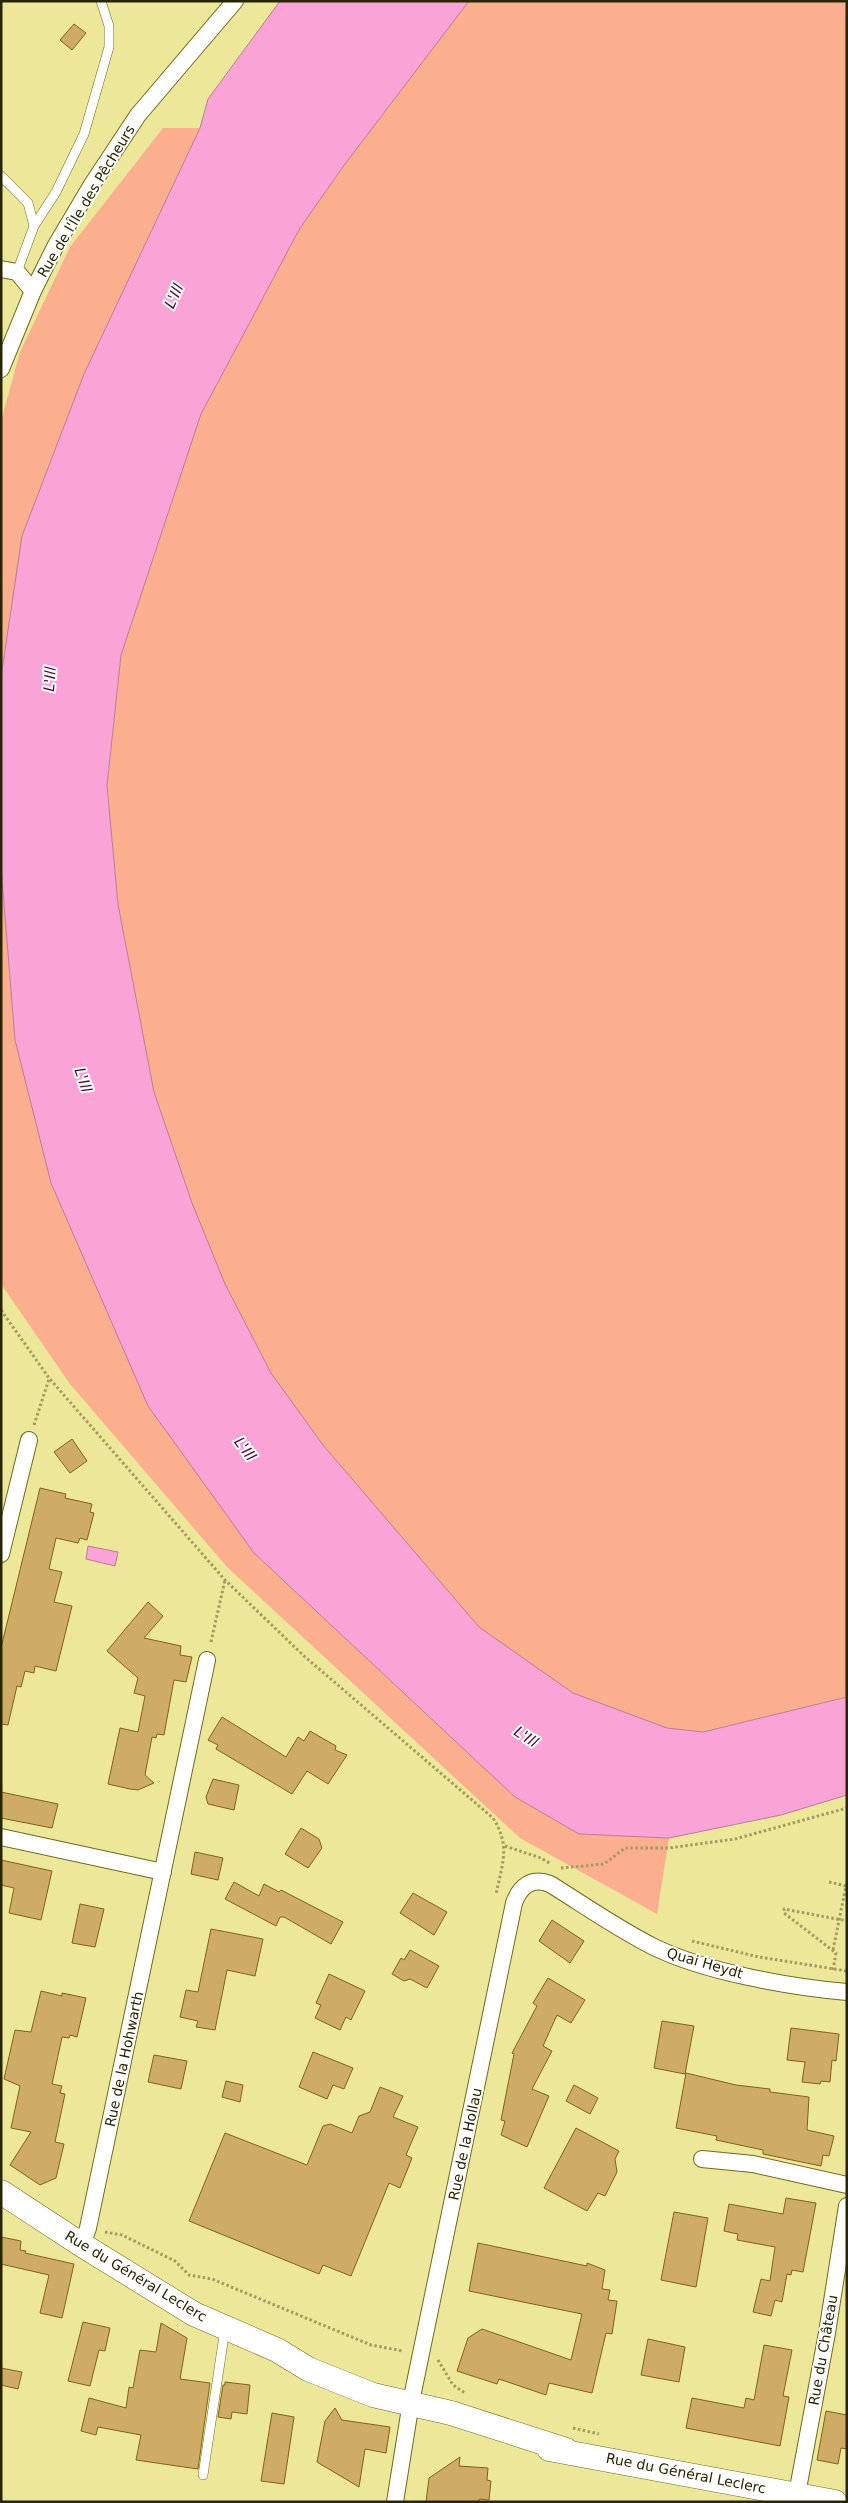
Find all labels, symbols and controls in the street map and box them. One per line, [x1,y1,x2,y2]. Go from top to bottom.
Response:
street label: Rue de l'Île des Pêcheurs [33,121,138,280]
water label: L'Ill [161,280,188,311]
water label: L'Ill [40,665,60,692]
water label: L'Ill [70,1065,96,1096]
water label: L'Ill [230,1434,260,1465]
water label: L'Ill [511,1722,542,1752]
street label: Quai Heydt [665,1944,745,1982]
street label: Rue de la Hohwarth [102,1990,146,2128]
street label: Rue de la Hollau [445,2086,485,2202]
street label: Rue du Général Leclerc [62,2227,210,2325]
street label: Rue du Château [805,2293,841,2407]
street label: Rue du Général Leclerc [605,2450,767,2496]

